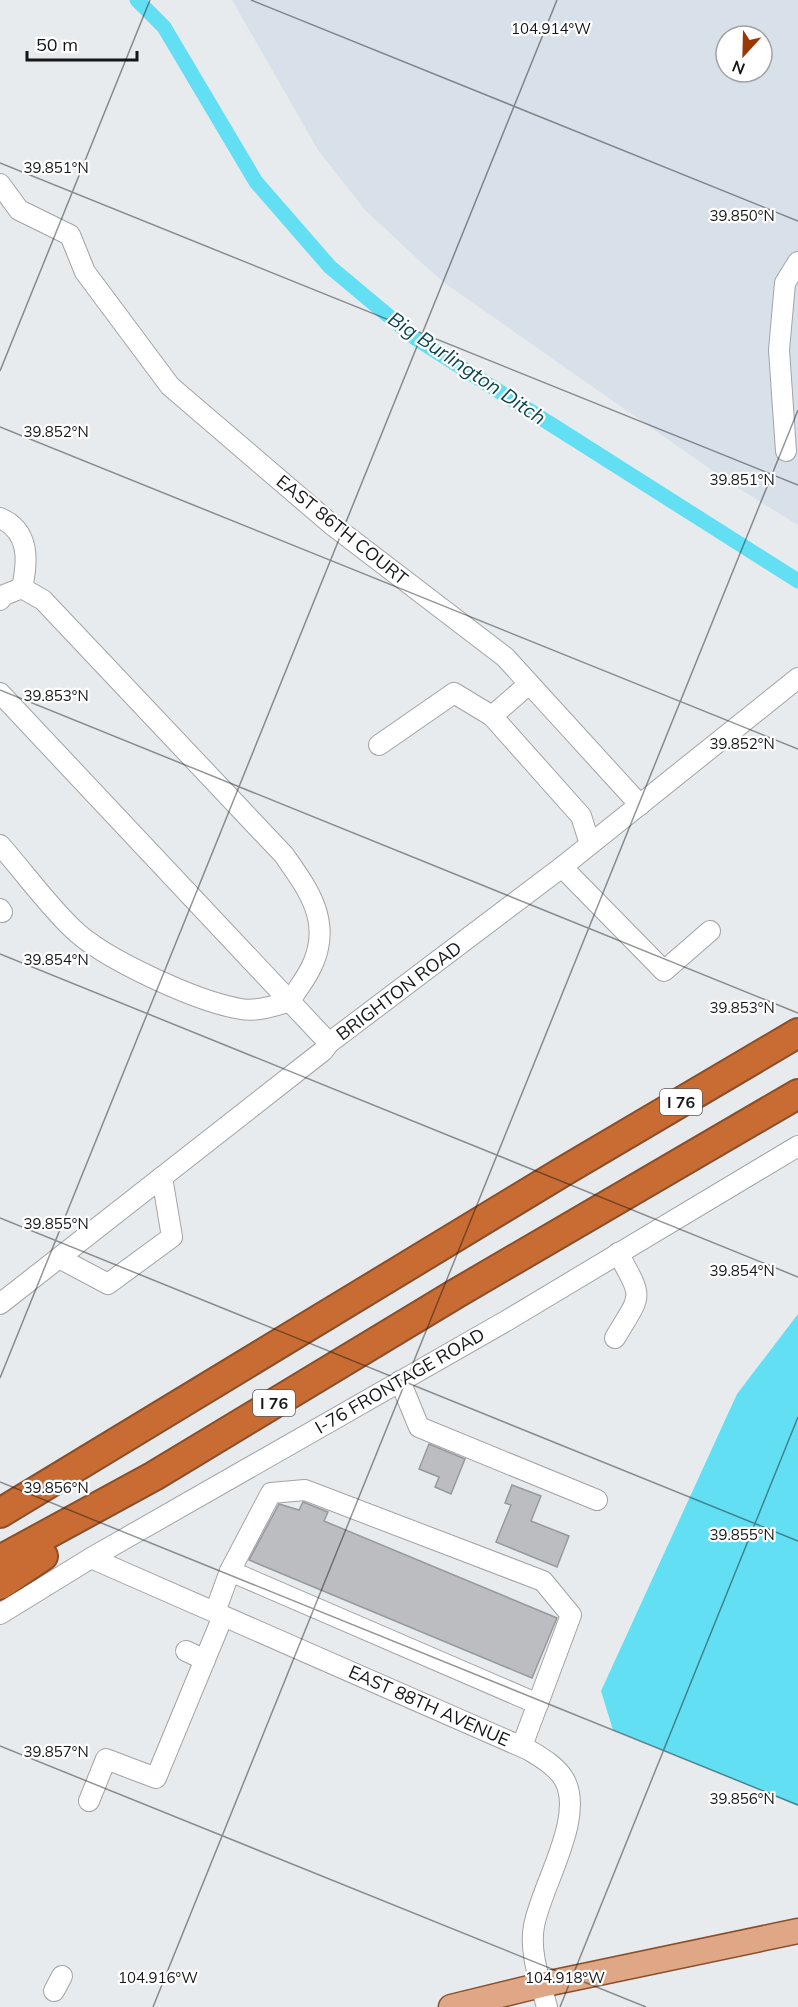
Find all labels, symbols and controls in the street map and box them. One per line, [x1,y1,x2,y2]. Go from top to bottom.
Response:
text: 104.914°W [511,19,591,38]
scale bar [27,24,136,62]
north arrow [714,24,774,84]
text: 50 m [36,33,78,56]
text: N [729,56,748,79]
text: 39.851°N [23,158,89,177]
text: 39.850°N [709,206,775,225]
water label: Big Burlington Ditch [384,306,551,430]
text: 39.852°N [23,422,89,441]
street label: EAST 86TH COURT [272,469,413,590]
text: 39.851°N [709,470,775,489]
text: 39.853°N [23,686,89,705]
text: 39.852°N [709,734,775,753]
street label: BRIGHTON ROAD [331,936,466,1045]
text: 39.854°N [23,950,89,969]
text: 39.853°N [709,998,775,1017]
road number: I 76 [660,1089,702,1115]
text: 39.855°N [23,1214,89,1233]
text: 39.854°N [709,1261,775,1280]
street label: I-76 FRONTAGE ROAD [311,1323,489,1439]
road number: I 76 [253,1390,295,1416]
text: 39.856°N [23,1478,89,1497]
text: 39.855°N [709,1525,775,1544]
street label: EAST 88TH AVENUE [345,1660,513,1751]
text: 39.857°N [23,1742,89,1761]
text: 39.856°N [709,1789,775,1808]
text: 104.916°W [118,1968,198,1987]
text: 104.918°W [525,1968,605,1987]

